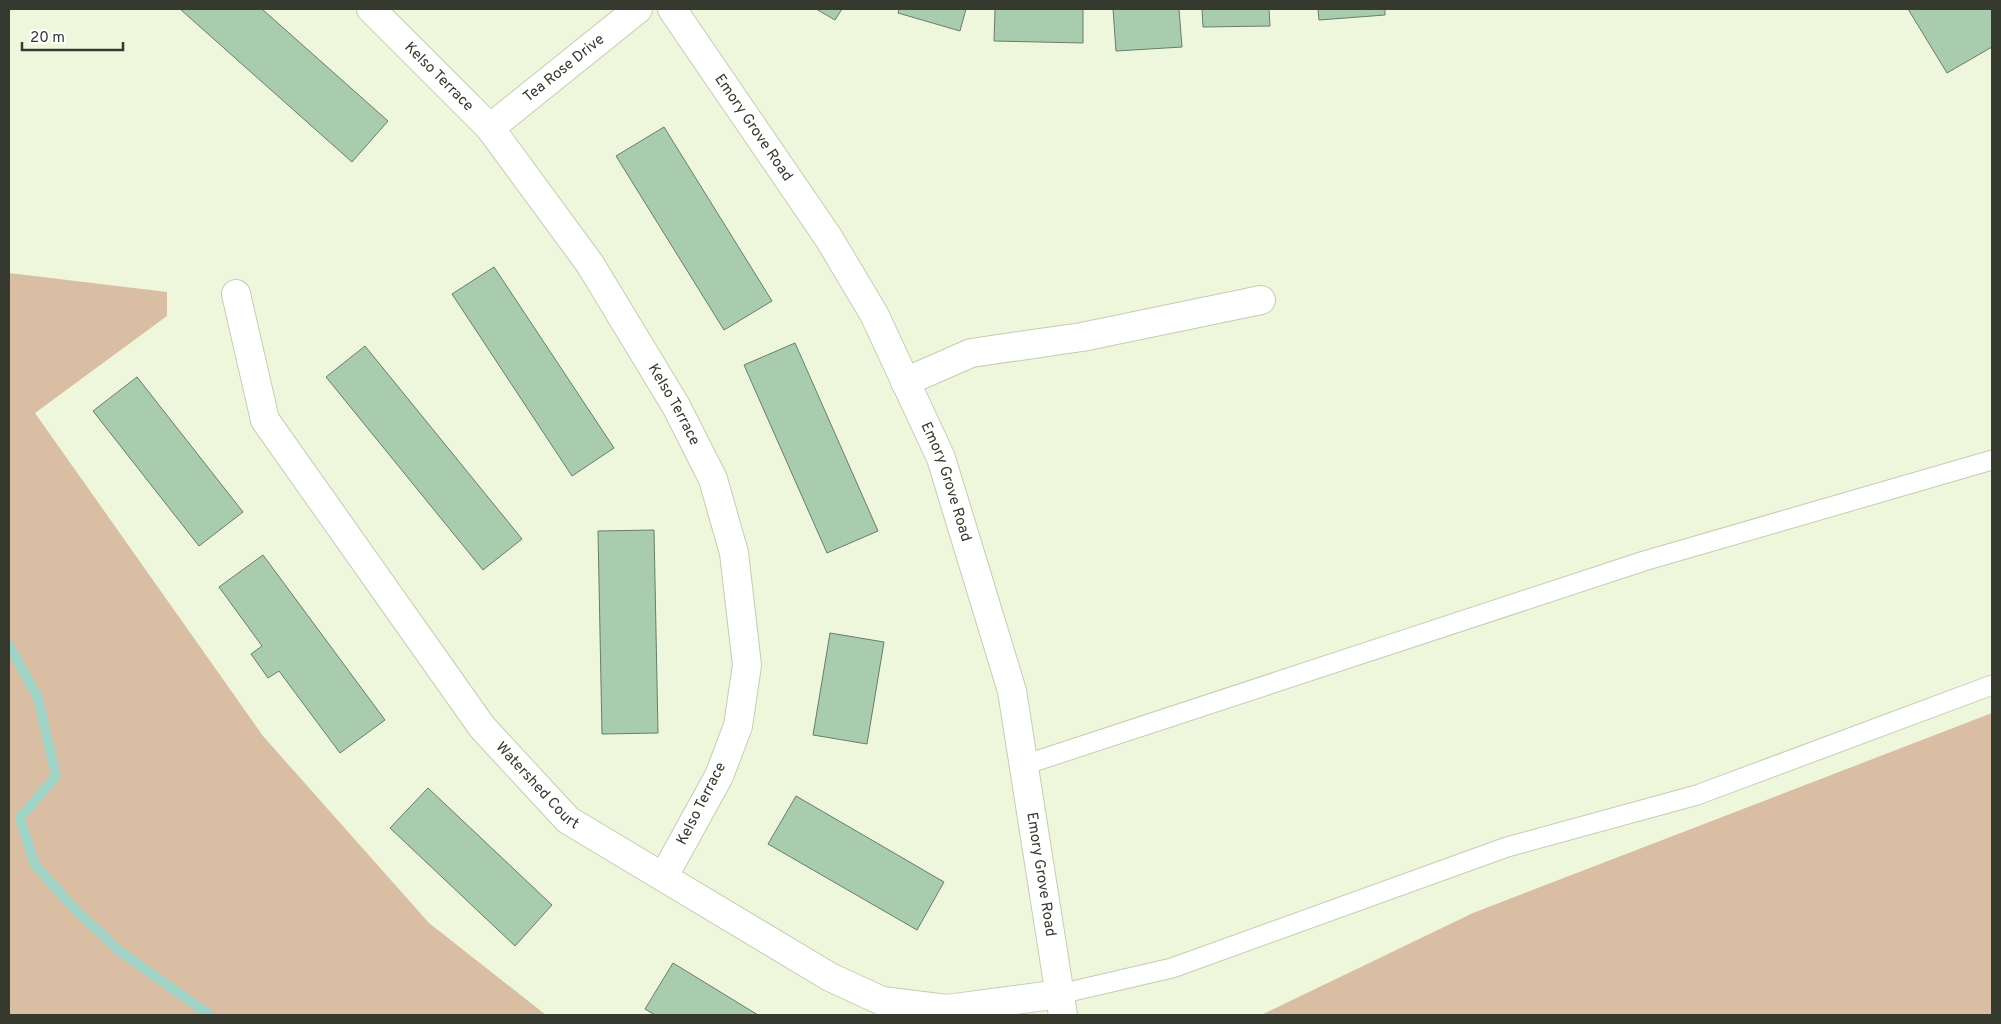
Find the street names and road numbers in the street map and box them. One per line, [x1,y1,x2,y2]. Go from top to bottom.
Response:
street label: Tea Rose Drive [520,30,608,107]
street label: Kelso Terrace [400,38,478,116]
street label: Emory Grove Road [710,71,797,185]
street label: Kelso Terrace [643,361,704,449]
street label: Emory Grove Road [916,419,975,544]
street label: Watershed Court [491,738,582,834]
street label: Kelso Terrace [673,759,731,849]
street label: Emory Grove Road [1022,811,1060,938]

